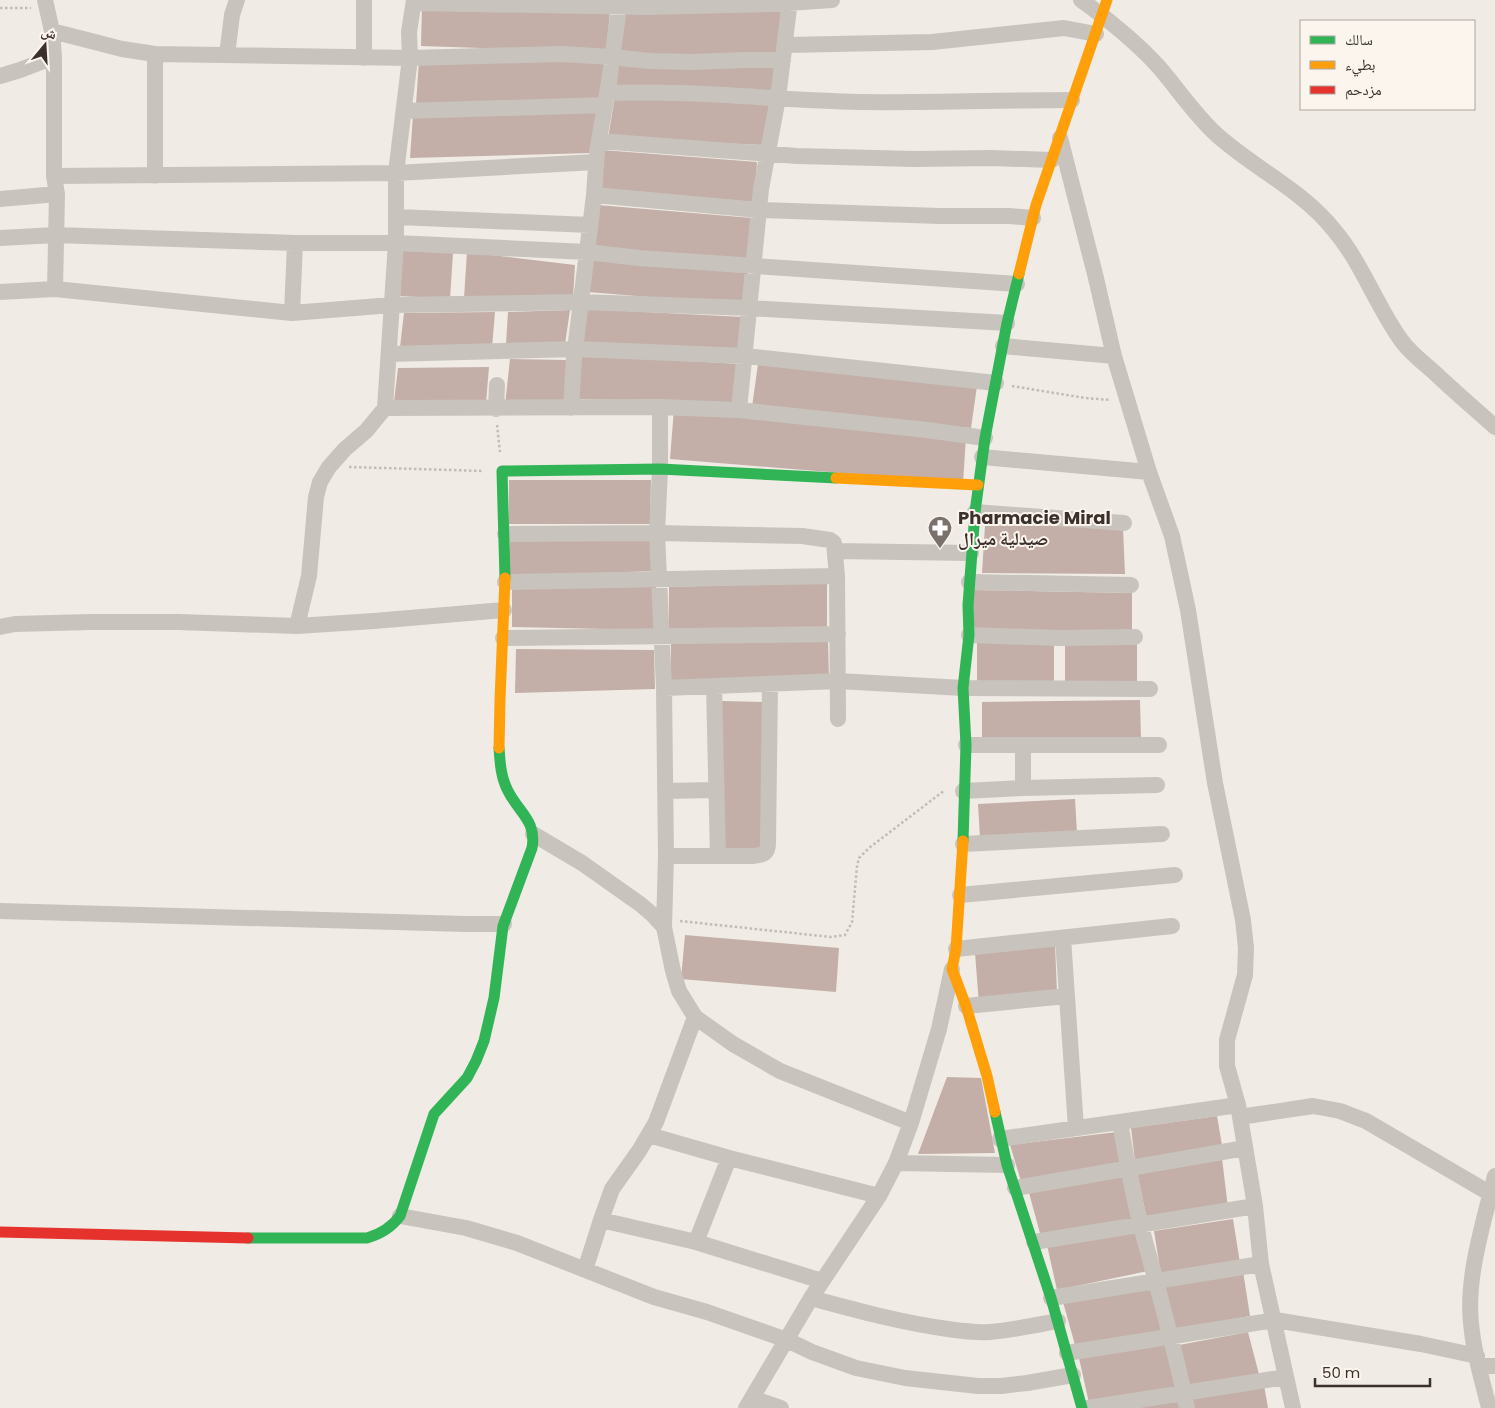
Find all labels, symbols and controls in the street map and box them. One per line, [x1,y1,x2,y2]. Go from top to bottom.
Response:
north arrow [20,20,70,70]
legend [1300,20,1475,110]
text: ش [39,21,59,44]
text: سالك [1345,29,1373,50]
text: بطيء [1345,54,1375,77]
text: مزدحم [1345,79,1382,100]
place label: Pharmacie Miral صيدلية ميرال [958,505,1111,551]
pharmacy icon: Pharmacie Miral صيدلية ميرال [927,515,953,549]
scale bar [1315,1356,1430,1388]
text: 50 m [1322,1362,1360,1383]

